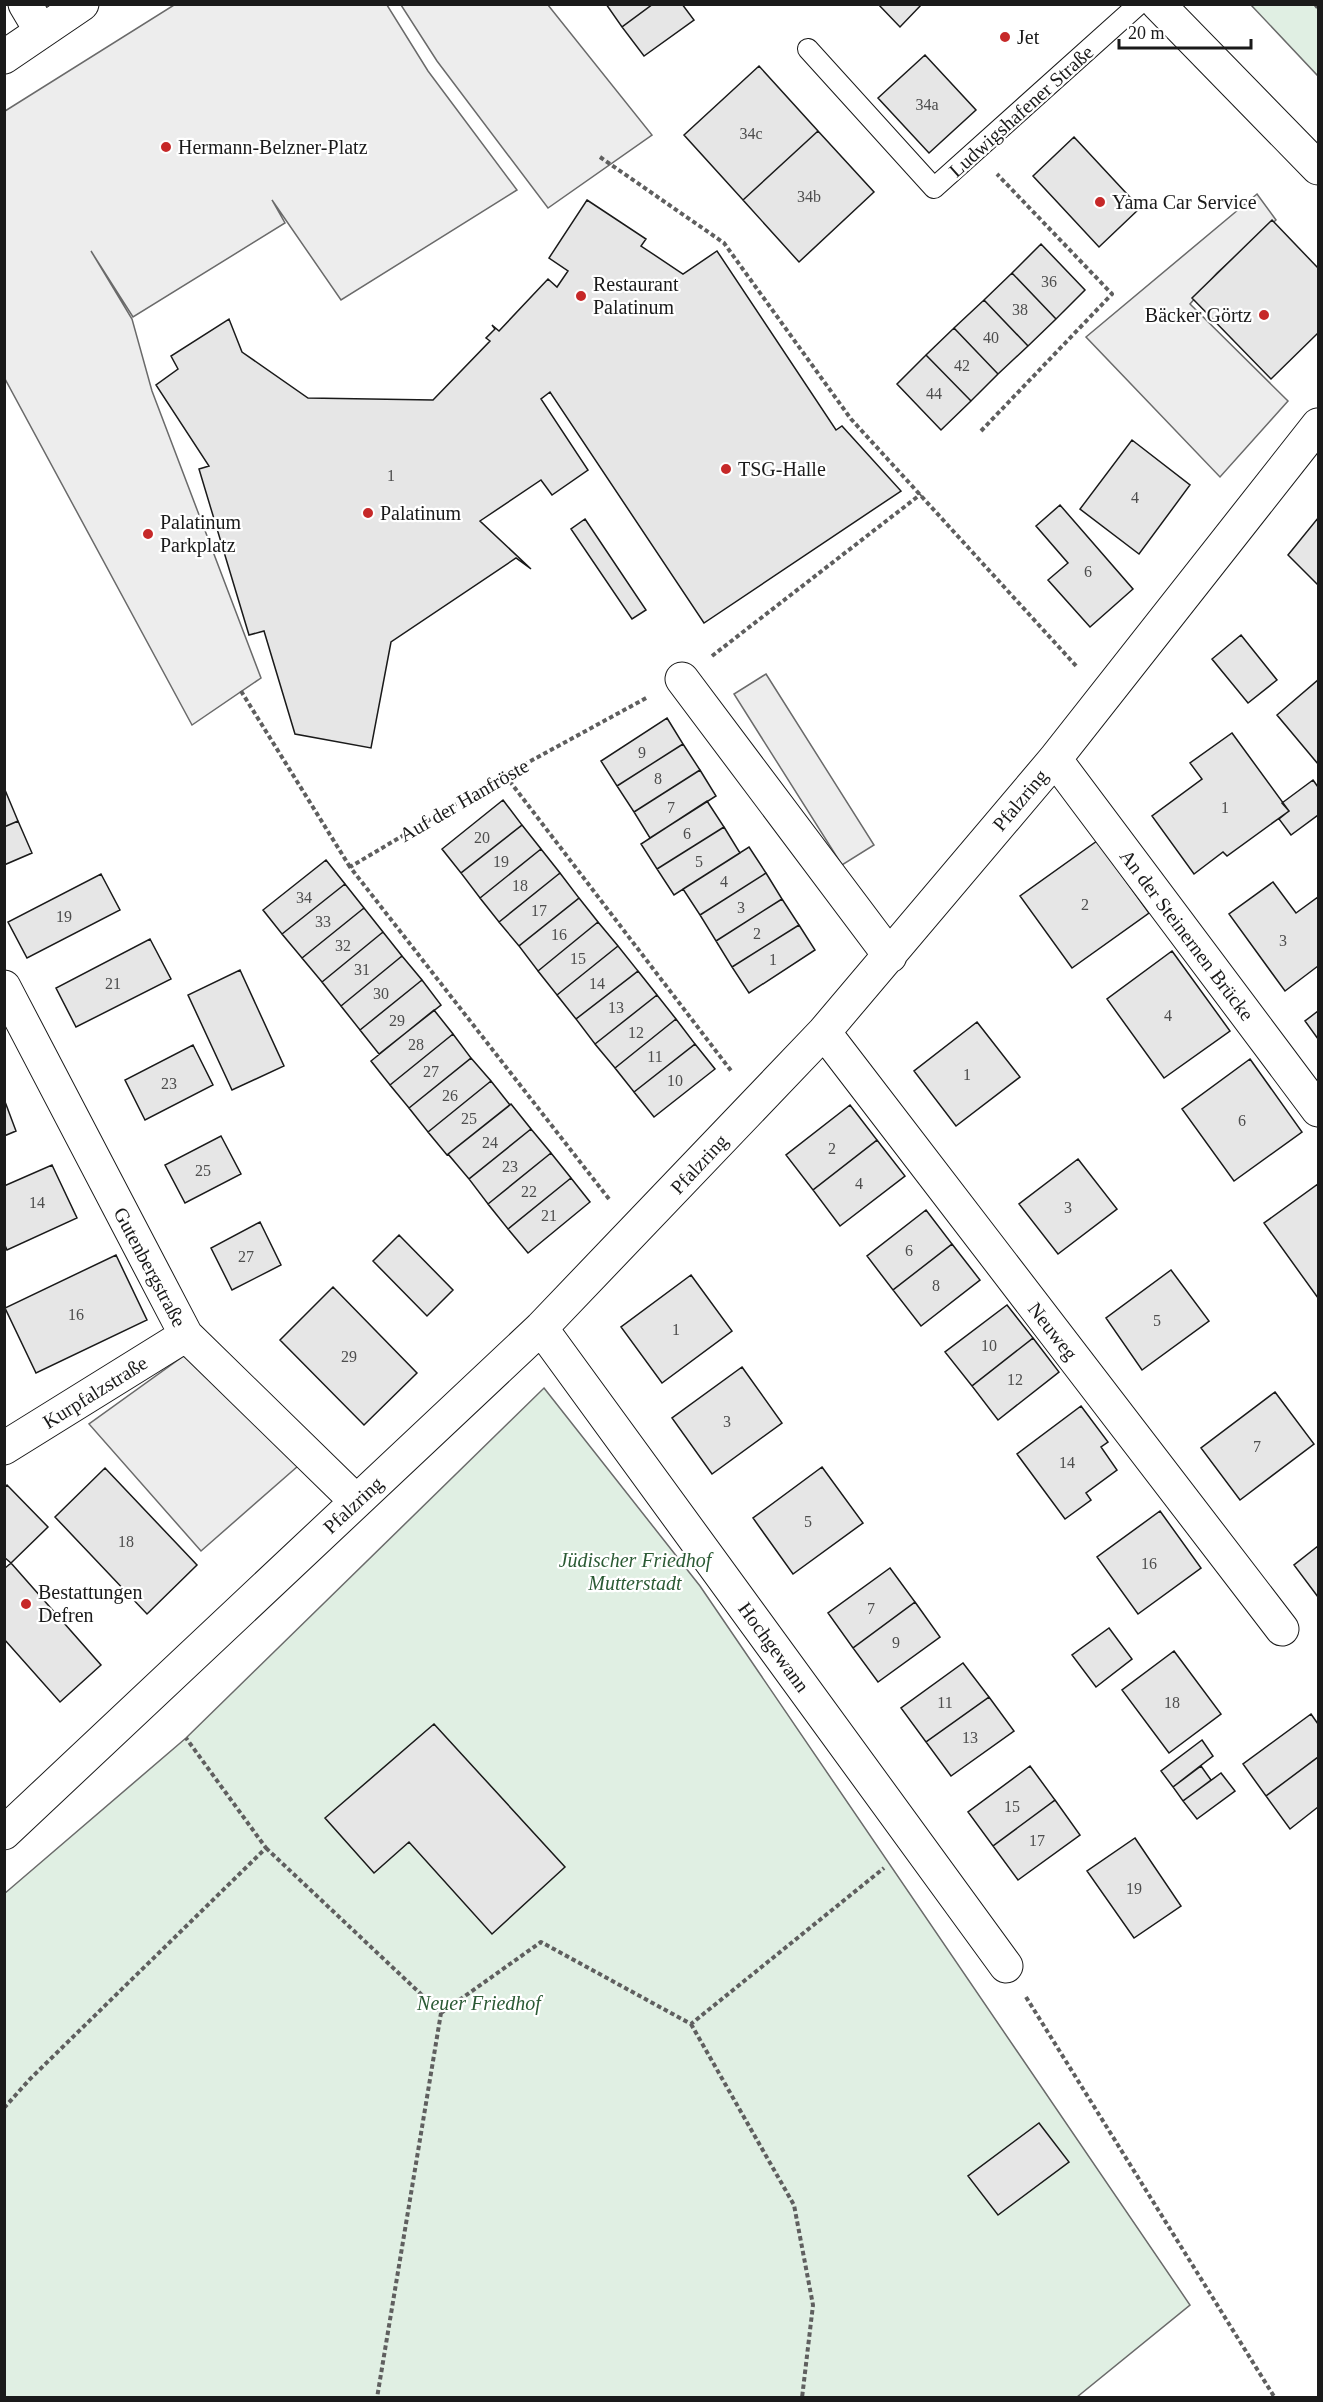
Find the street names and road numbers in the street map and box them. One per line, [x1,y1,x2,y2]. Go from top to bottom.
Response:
street label: Ludwigshafener Straße [945,40,1098,182]
street label: Auf der Hanfröste [395,754,533,846]
street label: Pfalzring [988,765,1053,836]
street label: An der Steinernen Brücke [1116,845,1259,1025]
street label: Pfalzring [666,1130,733,1199]
street label: Gutenbergstraße [108,1204,191,1331]
street label: Neuweg [1023,1298,1082,1365]
street label: Kurpfalzstraße [39,1351,152,1434]
street label: Pfalzring [319,1472,388,1539]
street label: Hochgewann [733,1598,814,1697]

